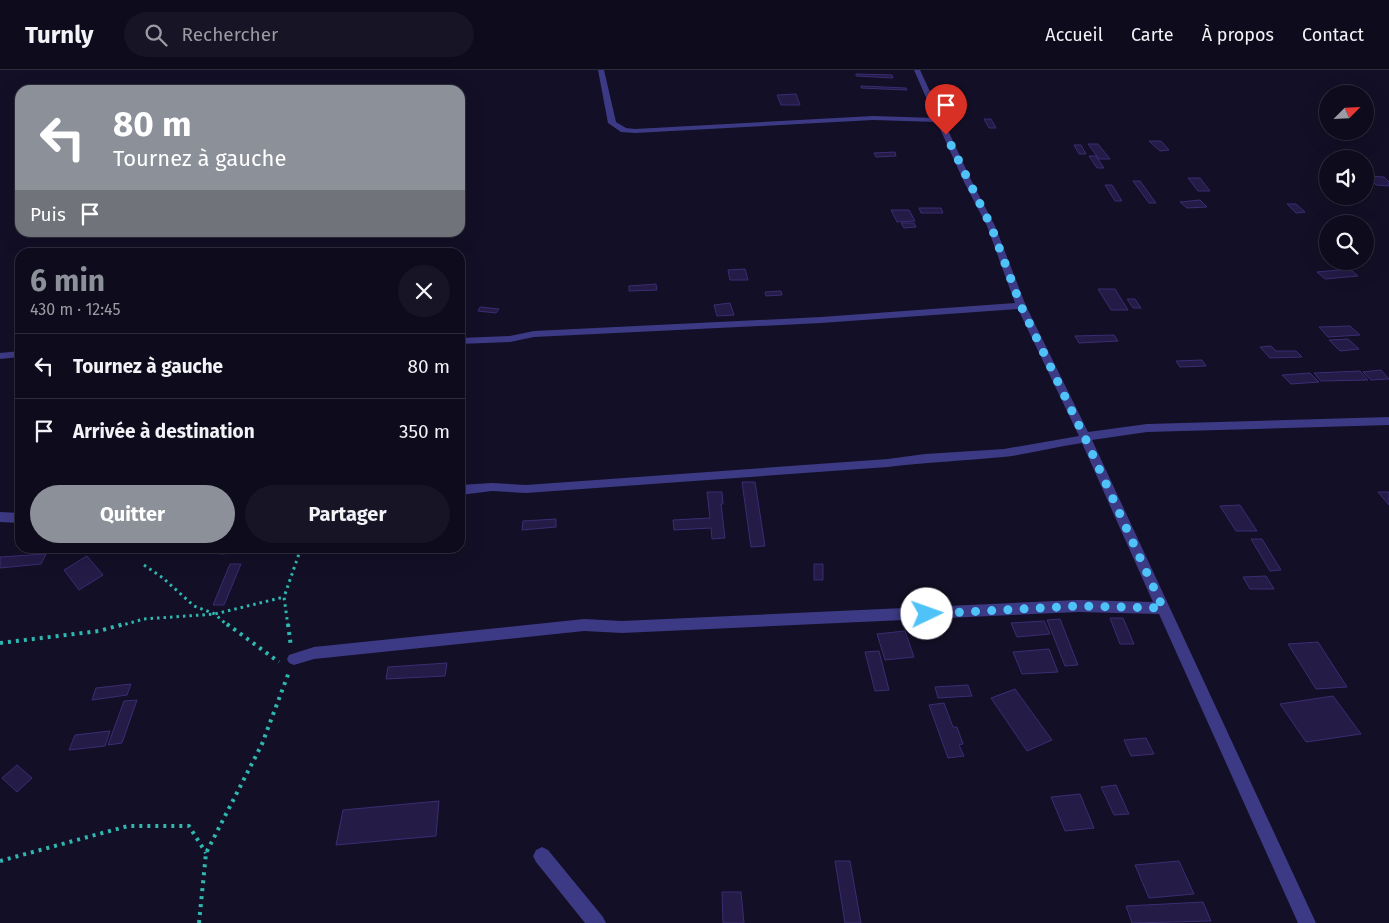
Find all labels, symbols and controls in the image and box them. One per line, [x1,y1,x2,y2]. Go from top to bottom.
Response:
search box [124,12,474,57]
text: Turnly [25,21,94,49]
icon: search [142,21,170,49]
text: Rechercher [182,23,278,46]
text: Accueil [1045,24,1103,46]
text: Carte [1131,24,1174,46]
text: À propos [1202,24,1274,46]
text: Contact [1302,24,1364,46]
pin [925,84,967,135]
north arrow [1319,85,1374,140]
map controls [1319,85,1374,270]
icon: arrive [932,91,960,119]
text: 80 m [113,103,192,145]
icon: left [30,105,95,170]
text: Tournez à gauche [113,145,286,172]
button: sound [1319,150,1374,205]
icon: arrive [76,200,104,228]
text: Puis [30,203,66,226]
button: search [1319,215,1374,270]
text: 6 min [30,263,105,299]
button: close [398,265,450,317]
text: 430 m · 12:45 [30,300,120,319]
icon: left [30,352,58,380]
text: Tournez à gauche [73,355,223,378]
text: 80 m [408,355,450,378]
icon: arrive [30,417,58,445]
text: Arrivée à destination [73,420,255,443]
text: 350 m [399,420,450,443]
button: Quitter [30,485,235,543]
button: Partager [245,485,450,543]
position arrow [900,587,952,639]

